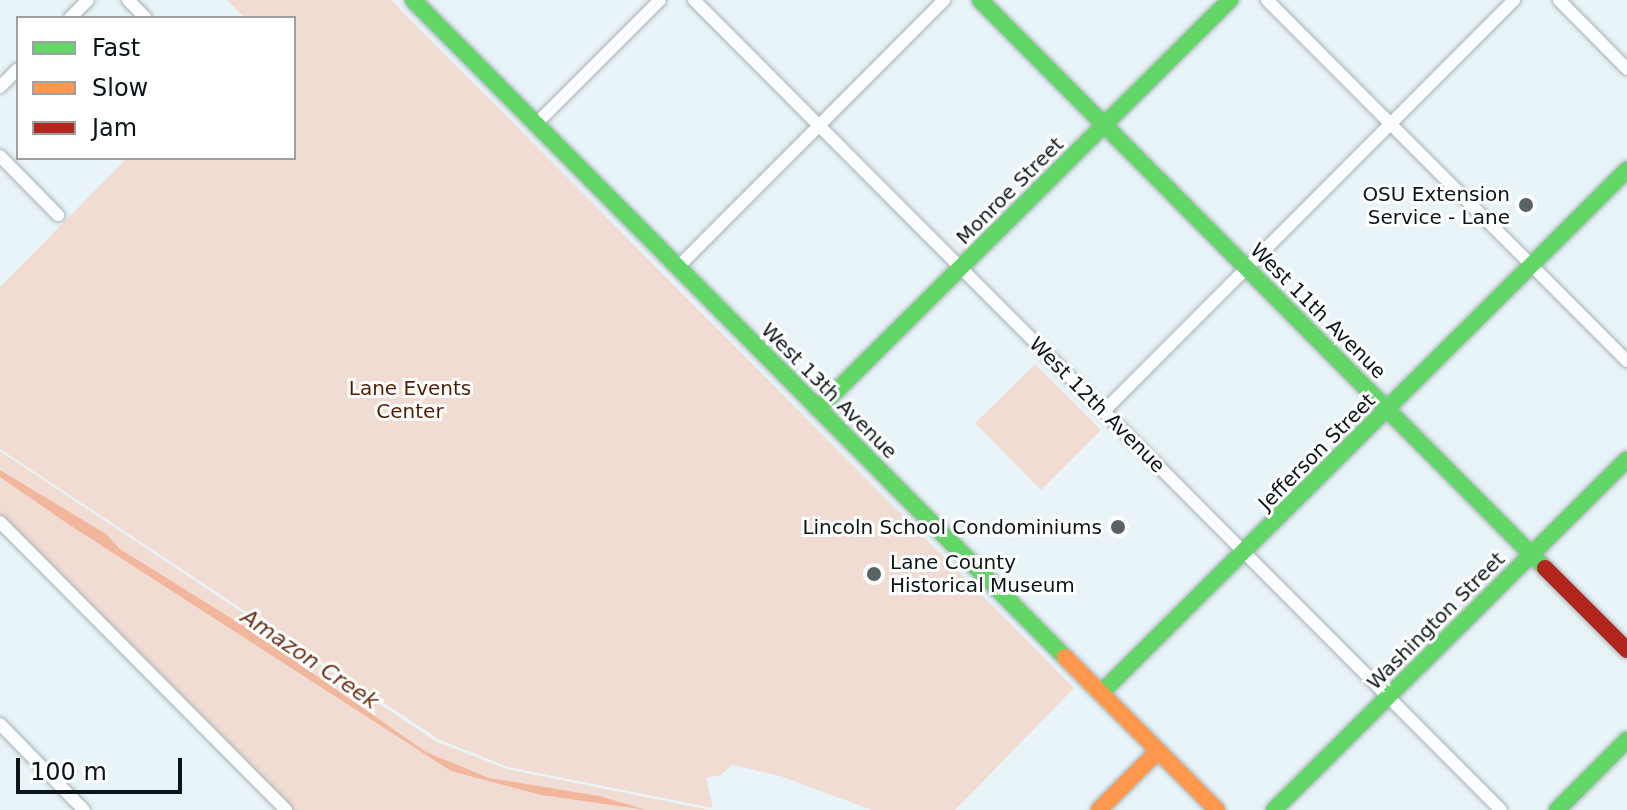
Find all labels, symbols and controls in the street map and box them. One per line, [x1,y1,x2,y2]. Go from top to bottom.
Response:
legend [16,16,296,160]
text: Fast [92,34,140,62]
text: Slow [92,74,148,102]
text: Jam [92,114,137,142]
street label: Monroe Street [951,132,1069,250]
place label: OSU Extension Service - Lane [1362,182,1510,229]
marker: OSU Extension Service - Lane [1517,196,1535,214]
street label: West 11th Avenue [1245,238,1391,384]
street label: West 13th Avenue [756,318,902,464]
street label: West 12th Avenue [1024,332,1170,478]
park label: Lane Events Center [349,376,471,423]
street label: Jefferson Street [1254,389,1380,515]
place label: Lincoln School Condominiums [802,515,1102,539]
marker: Lincoln School Condominiums [1109,518,1127,536]
street label: Washington Street [1362,547,1510,695]
place label: Lane County Historical Museum [890,550,1075,597]
marker: Lane County Historical Museum [865,565,883,583]
water label: Amazon Creek [236,603,384,715]
scale bar [20,742,186,792]
text: 100 m [30,758,107,786]

